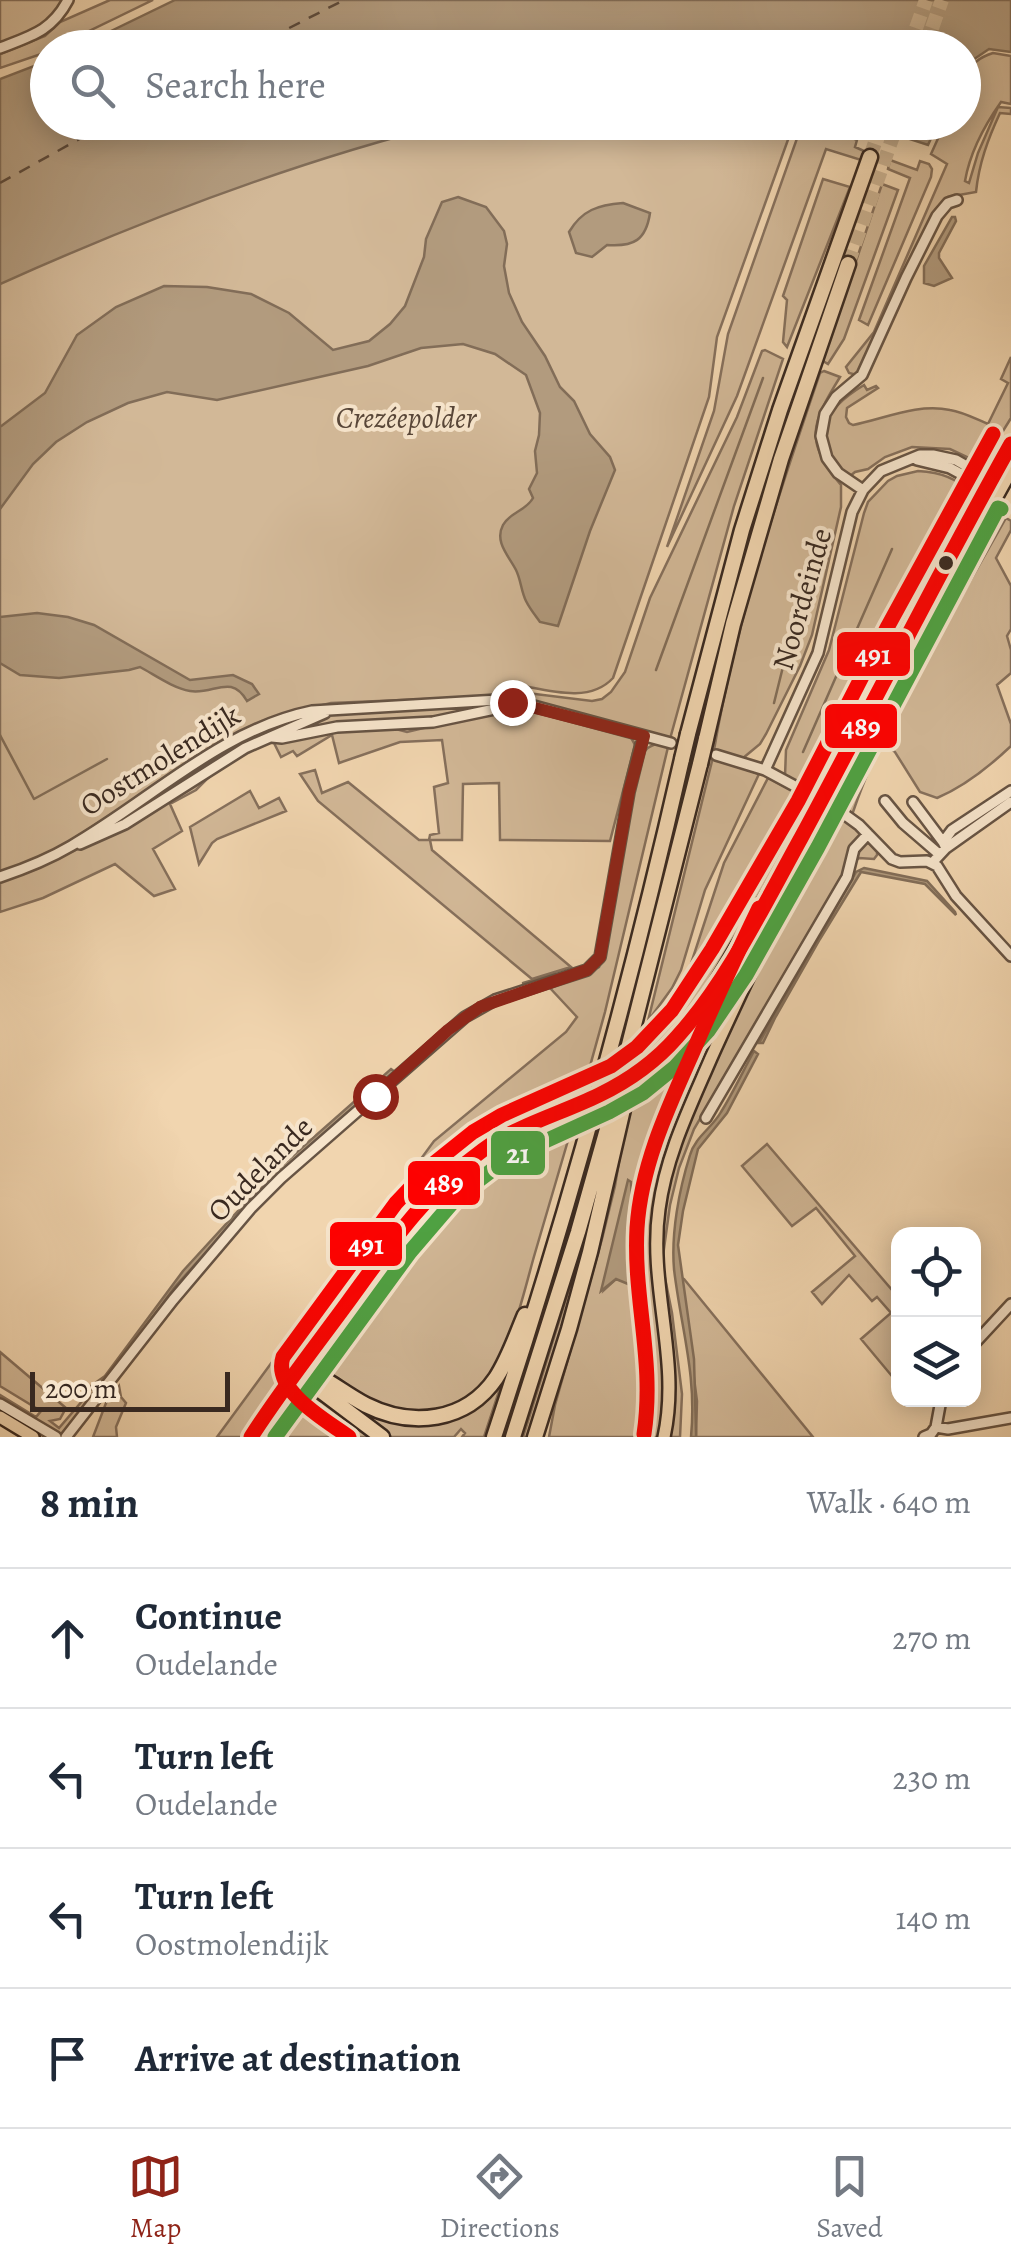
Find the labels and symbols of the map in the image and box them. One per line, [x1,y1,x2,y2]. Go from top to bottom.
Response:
park label: Crezéepolder [336,398,478,438]
street label: Noordeinde [763,523,841,675]
unlabelled marker [936,553,956,573]
line badge: 491 [835,630,912,678]
text: 491 [855,636,891,674]
route end [490,680,536,726]
street label: Oostmolendijk [72,695,248,825]
line badge: 489 [823,702,899,750]
text: 489 [841,708,881,746]
route start [353,1074,399,1120]
street label: Oudelande [199,1108,321,1230]
line badge: 21 [489,1129,547,1177]
text: 21 [506,1135,530,1173]
line badge: 489 [406,1159,482,1207]
text: 489 [424,1164,464,1202]
line badge: 491 [328,1220,404,1268]
text: 491 [348,1226,384,1264]
scale bar [30,1367,230,1412]

